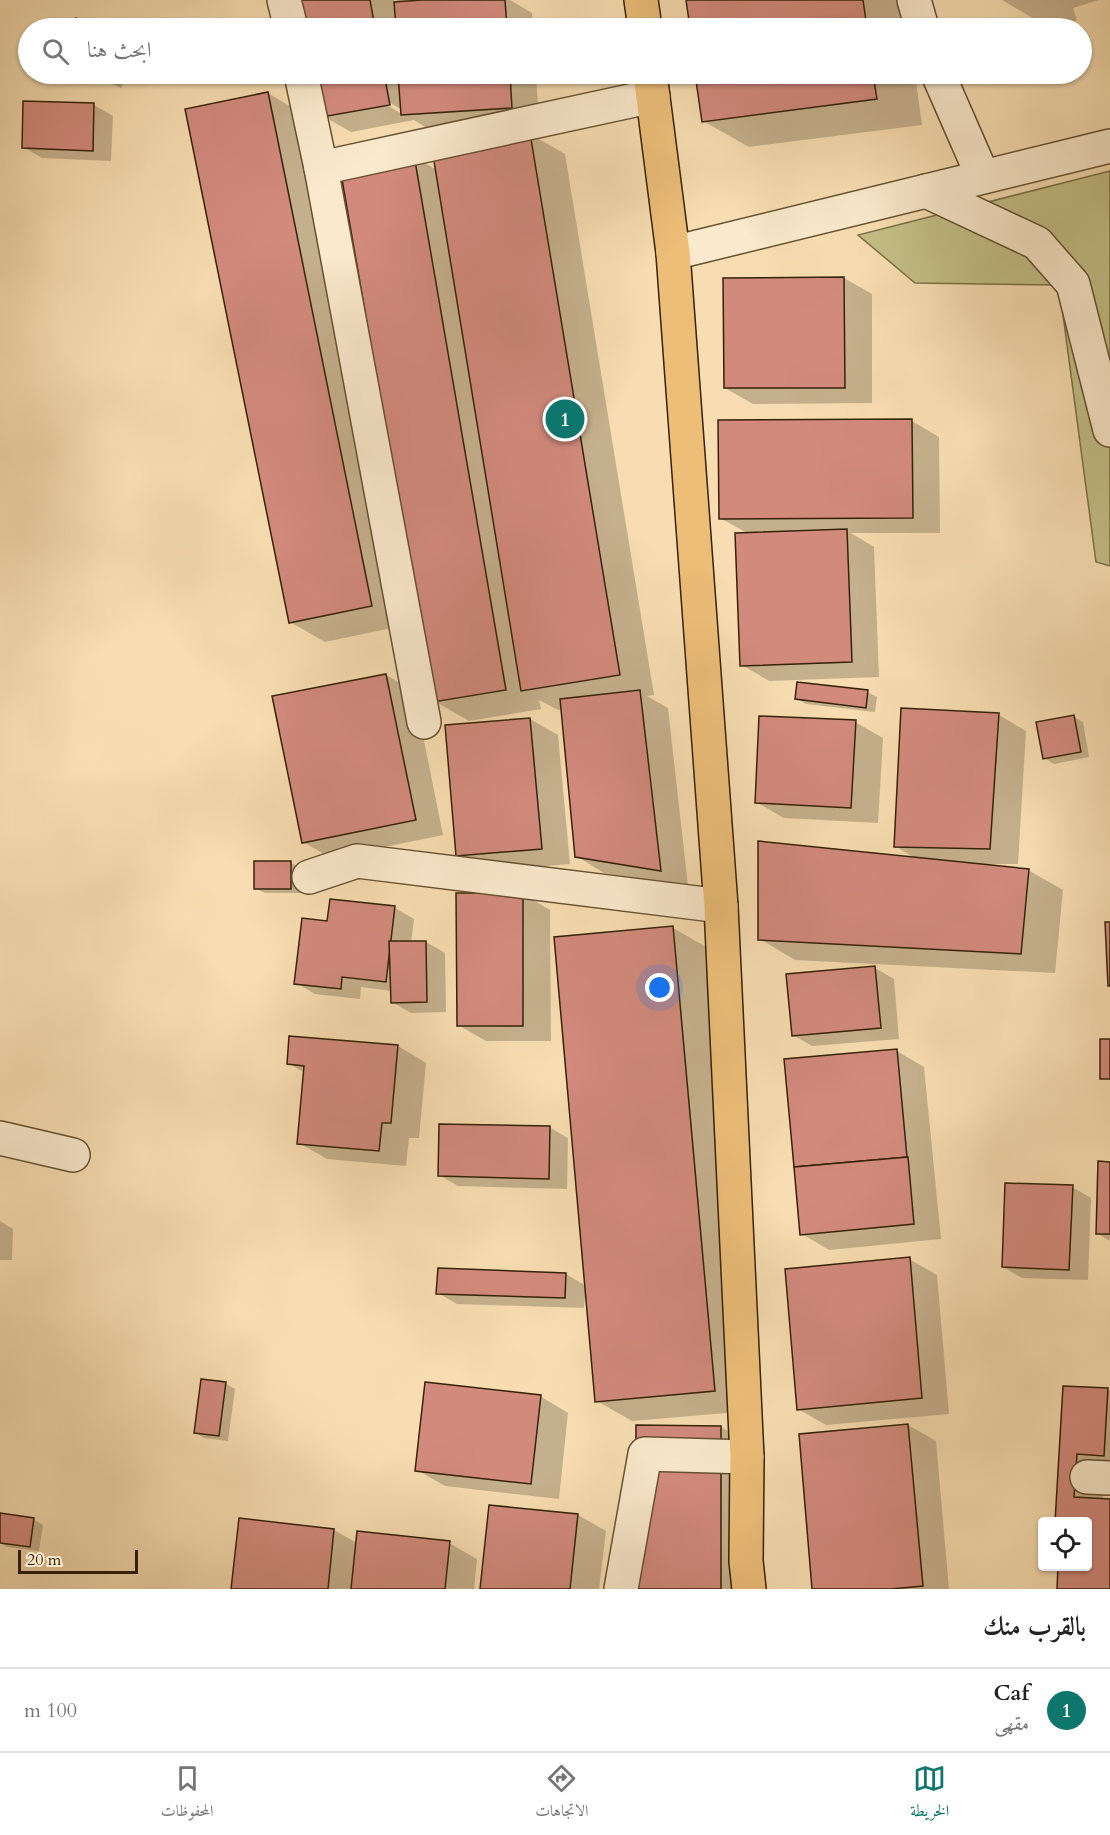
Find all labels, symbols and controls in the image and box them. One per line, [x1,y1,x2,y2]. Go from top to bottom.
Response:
search box [18,18,1092,84]
icon: search [39,35,72,68]
text: ابحث هنا [87,35,152,65]
pin: 1 [546,396,584,442]
your location [645,973,674,1002]
map controls [1038,1517,1092,1571]
button: locate [1038,1517,1092,1571]
scale bar [18,1547,138,1574]
text: 20 m [27,1549,61,1571]
text: بالقرب منك [983,1609,1086,1644]
text: Caf [993,1678,1029,1708]
text: 100 m [24,1697,77,1724]
text: 1 [1061,1697,1072,1724]
text: مقهى [994,1710,1029,1737]
tab: المحفوظات [161,1762,214,1826]
tab: الاتجاهات [535,1762,589,1826]
tab: الخريطة [910,1762,949,1826]

